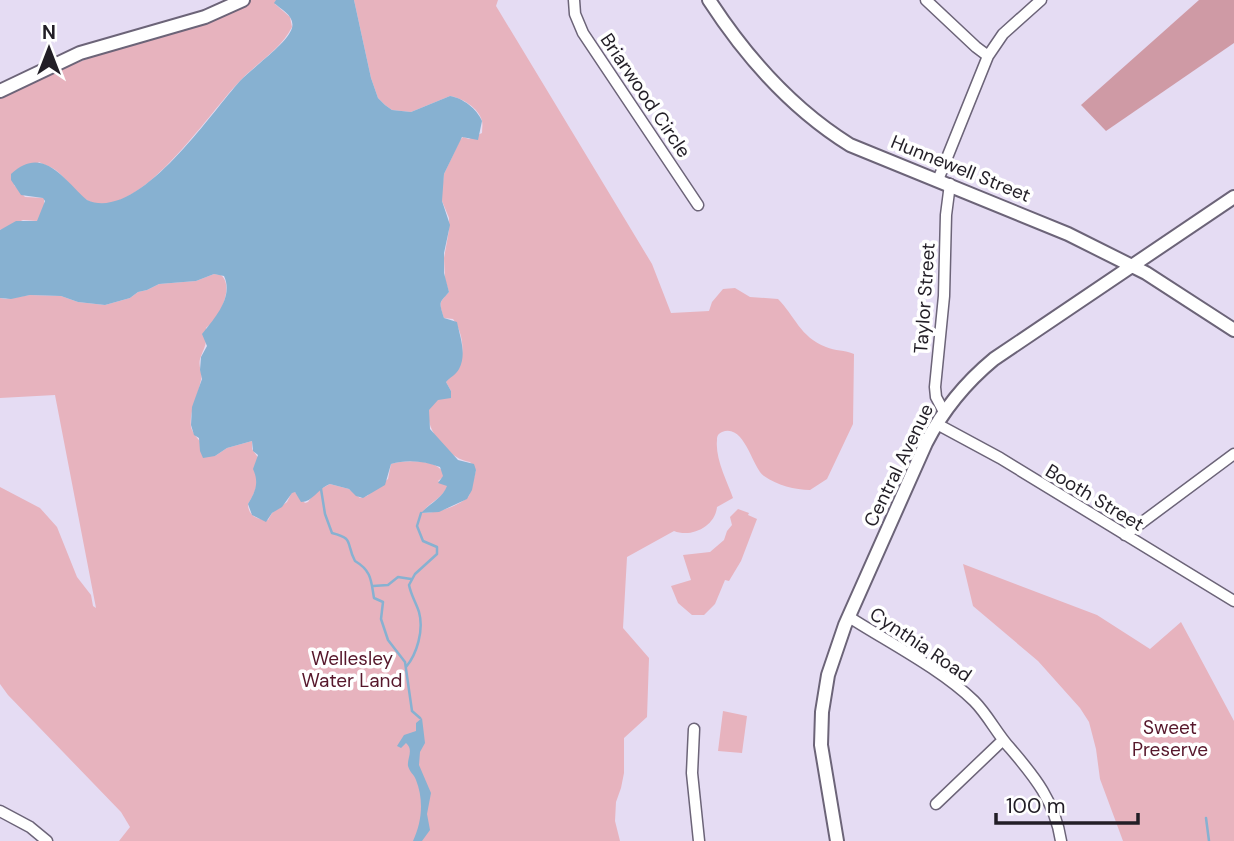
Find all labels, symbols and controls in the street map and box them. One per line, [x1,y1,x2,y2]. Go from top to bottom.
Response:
north arrow [14,14,84,84]
text: N [42,20,56,45]
street label: Briarwood Circle [595,28,696,162]
street label: Hunnewell Street [887,129,1034,208]
street label: Taylor Street [908,242,941,354]
street label: Central Avenue [858,400,939,531]
street label: Booth Street [1041,458,1149,537]
street label: Cynthia Road [865,601,976,688]
park label: Wellesley Water Land [302,646,402,693]
park label: Sweet Preserve [1132,715,1208,762]
scale bar [996,782,1138,826]
text: 100 m [1006,792,1066,820]

